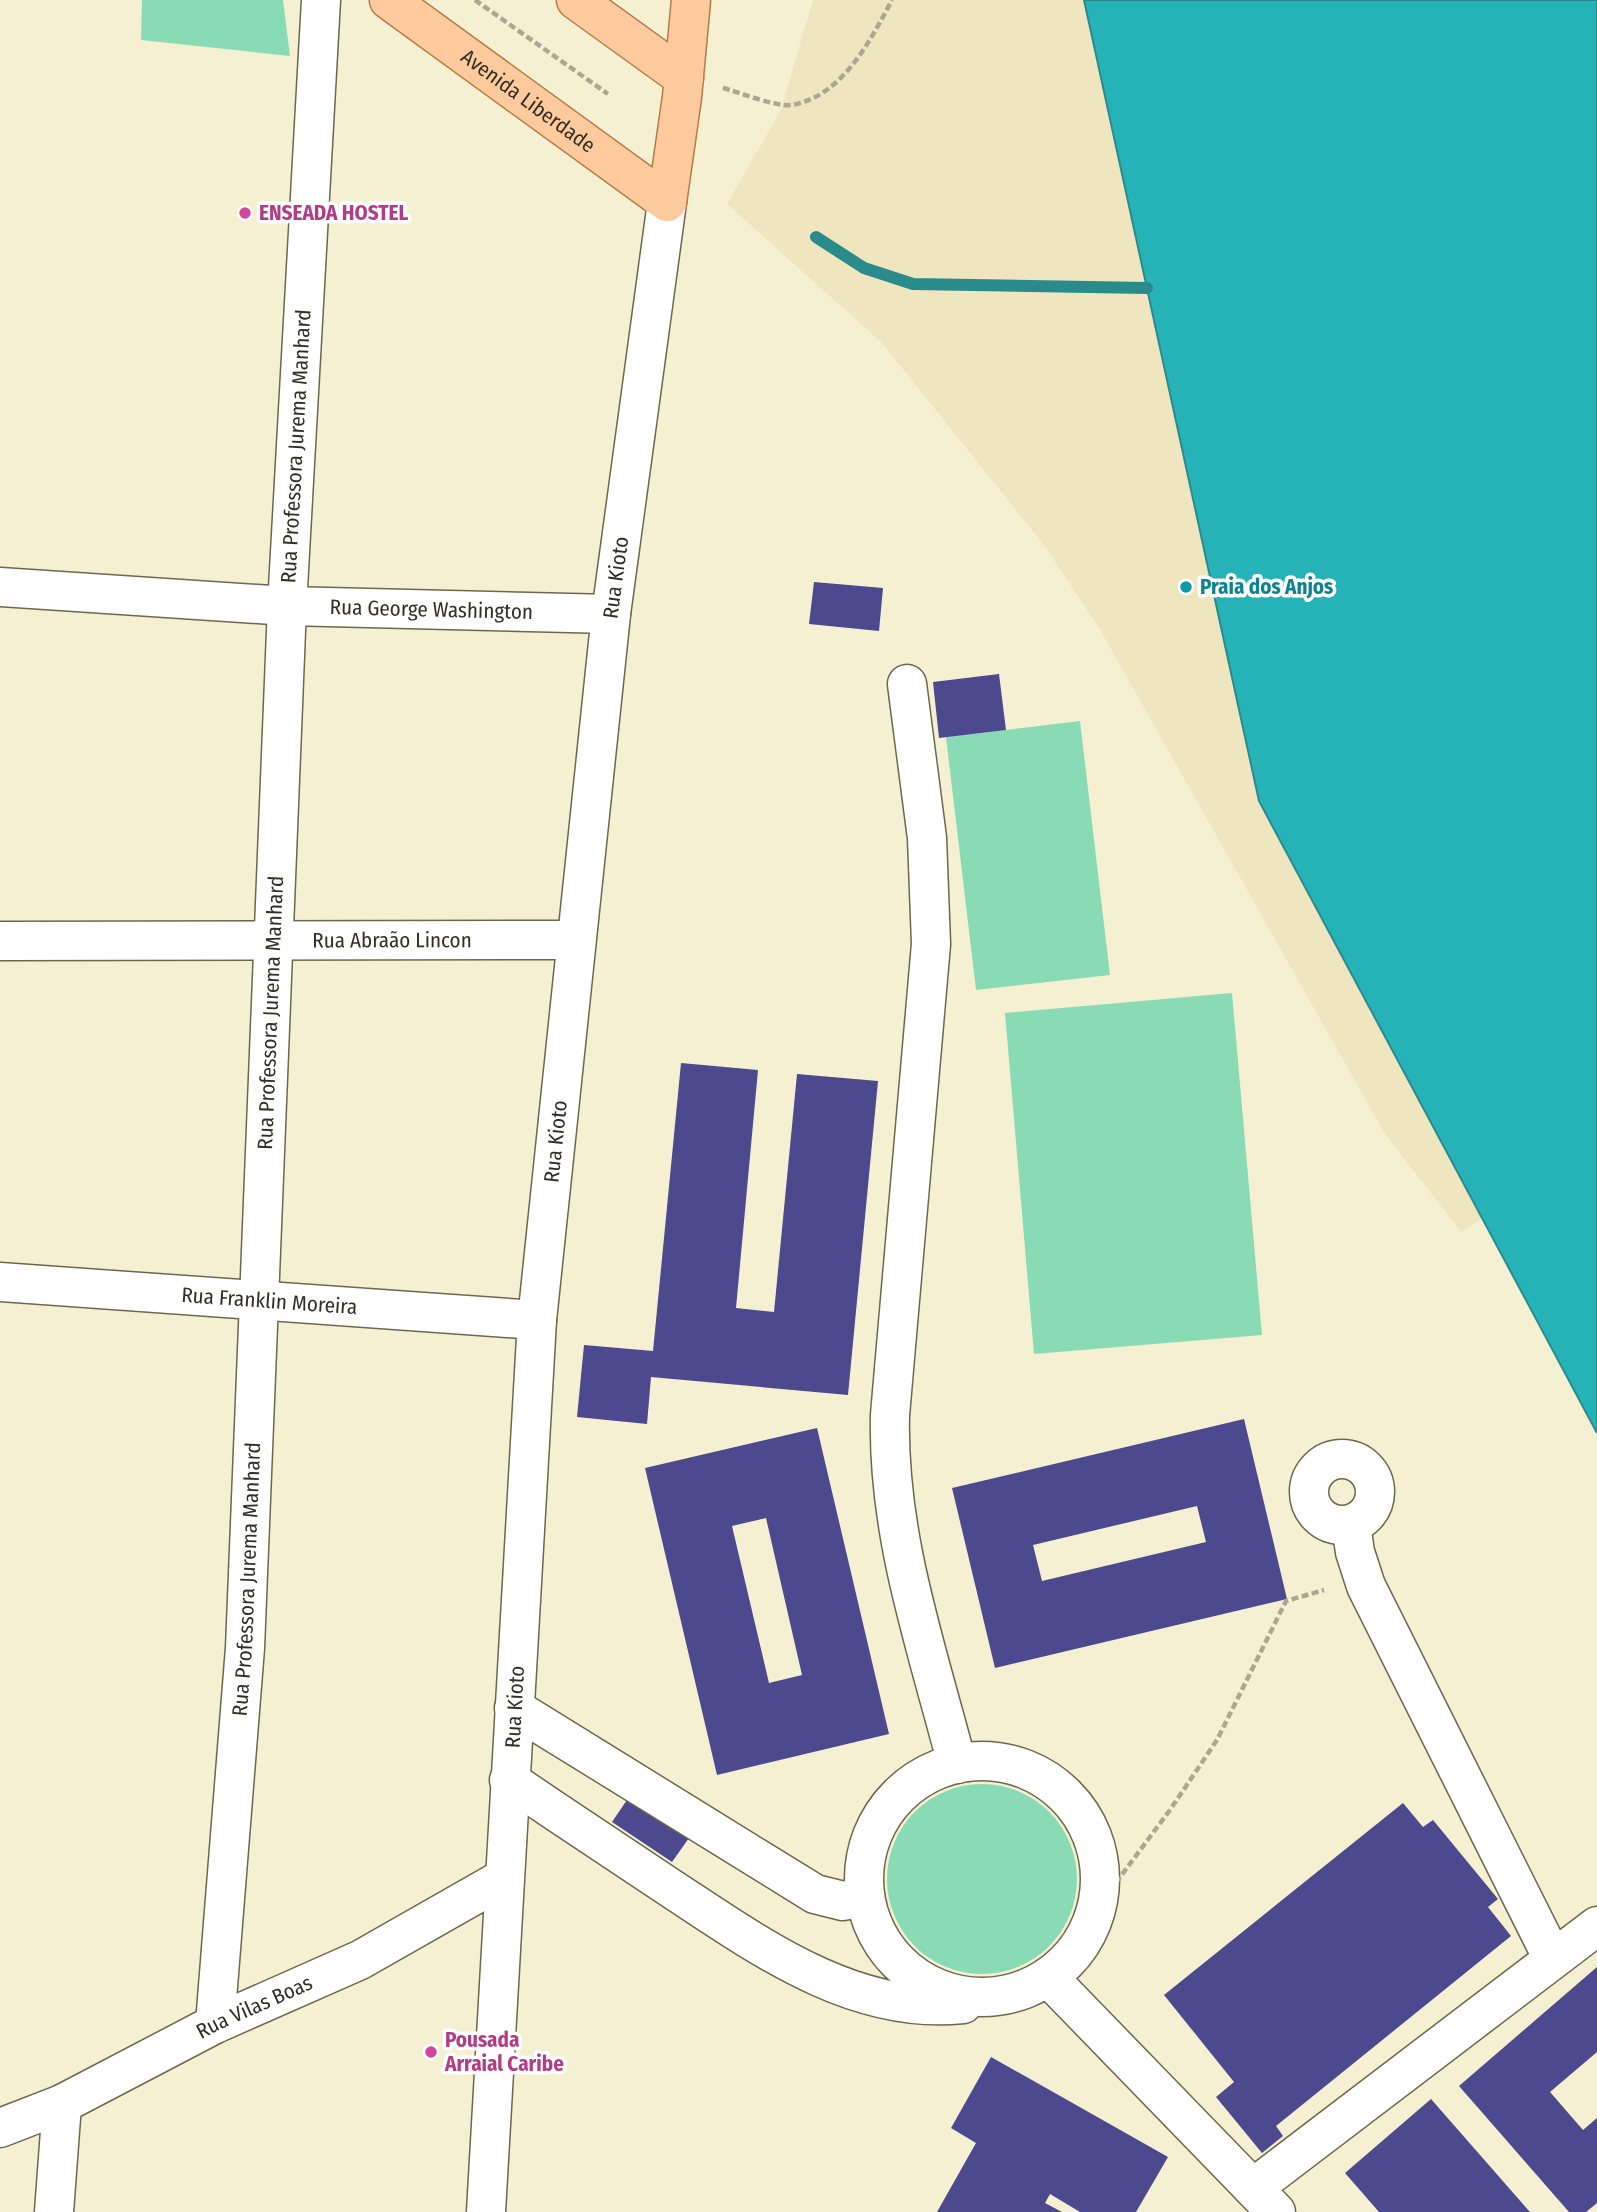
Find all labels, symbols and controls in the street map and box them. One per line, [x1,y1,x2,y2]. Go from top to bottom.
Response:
street label: Avenida Liberdade [456,44,600,159]
place label: ENSEADA HOSTEL [259,200,408,226]
marker: ENSEADA HOSTEL [237,205,253,221]
street label: Rua Professora Jurema Manhard [275,309,317,584]
street label: Rua Kioto [597,535,634,620]
place label: Praia dos Anjos [1200,574,1333,600]
marker: Praia dos Anjos [1178,579,1194,595]
street label: Rua George Washington [329,594,533,625]
street label: Rua Professora Jurema Manhard [252,875,289,1150]
street label: Rua Abraão Lincon [312,927,472,953]
street label: Rua Kioto [538,1099,573,1184]
street label: Rua Franklin Moreira [181,1282,358,1320]
street label: Rua Professora Jurema Manhard [227,1442,266,1717]
street label: Rua Kioto [500,1665,530,1749]
street label: Rua Vilas Boas [192,1970,317,2045]
place label: Pousada Arraial Caribe [444,2027,564,2077]
marker: Pousada Arraial Caribe [423,2044,439,2060]

